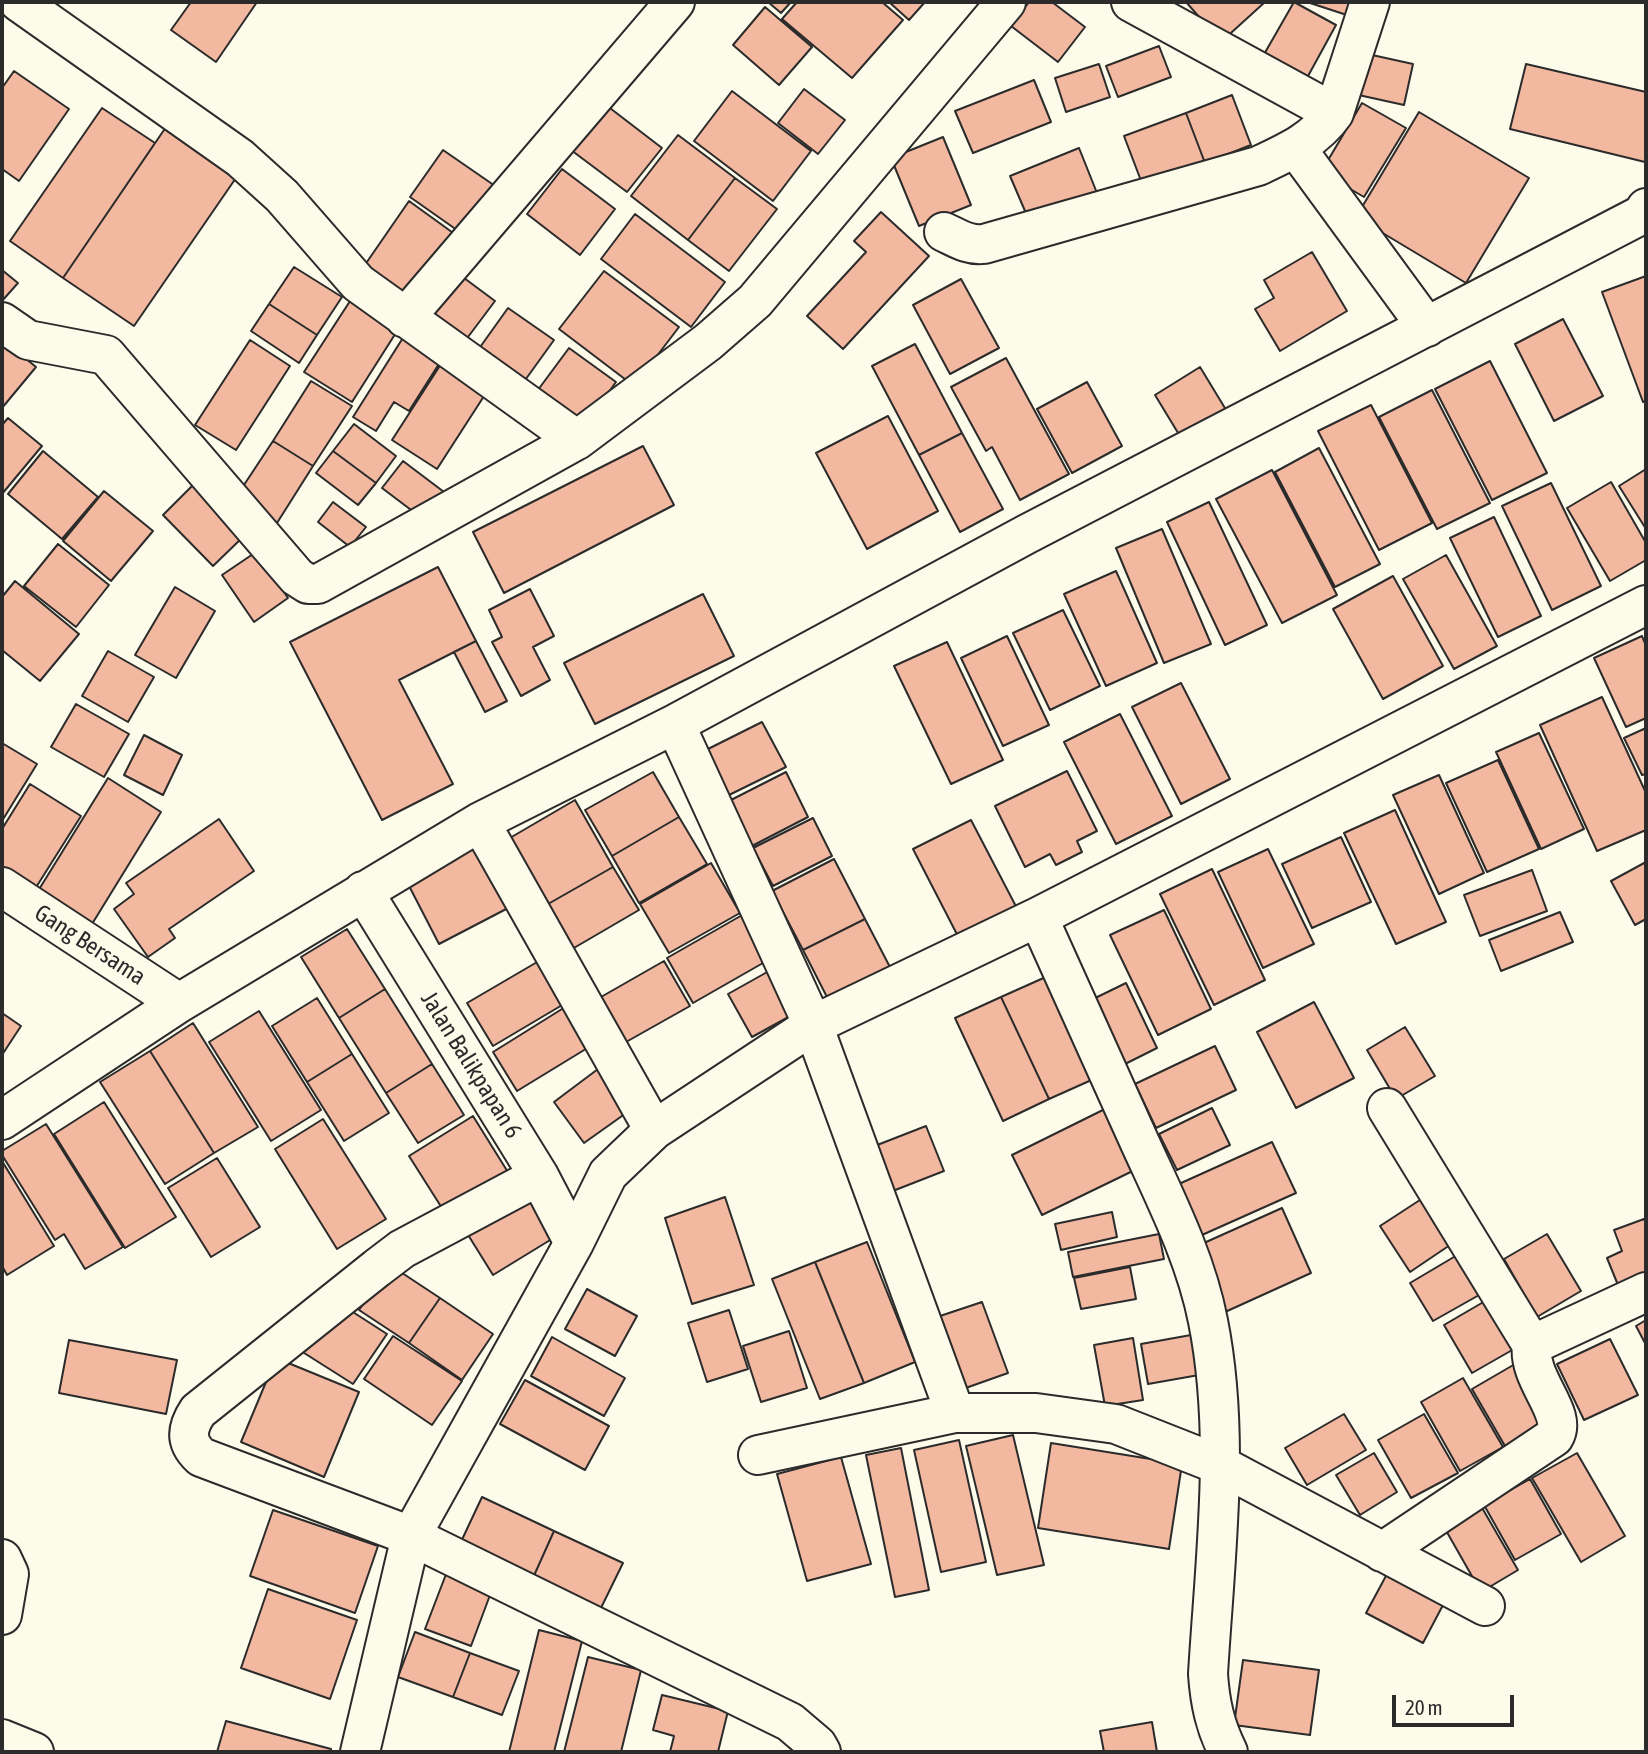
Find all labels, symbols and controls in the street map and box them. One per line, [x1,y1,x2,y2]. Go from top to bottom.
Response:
street label: Gang Bersama [29,898,151,992]
street label: Jalan Balikpapan 6 [414,986,528,1144]
scale bar [1396,1680,1518,1724]
text: 20 m [1405,1695,1443,1719]

